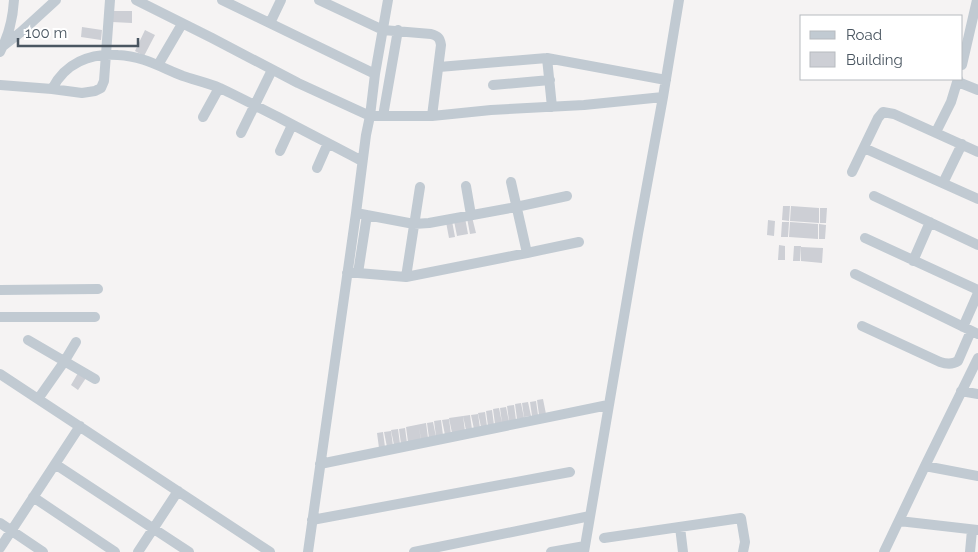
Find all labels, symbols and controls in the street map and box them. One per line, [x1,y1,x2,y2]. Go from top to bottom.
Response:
scale bar [18,15,138,47]
legend [800,15,963,80]
text: 100 m [25,24,67,42]
text: Road [846,26,882,44]
text: Building [846,51,903,69]

